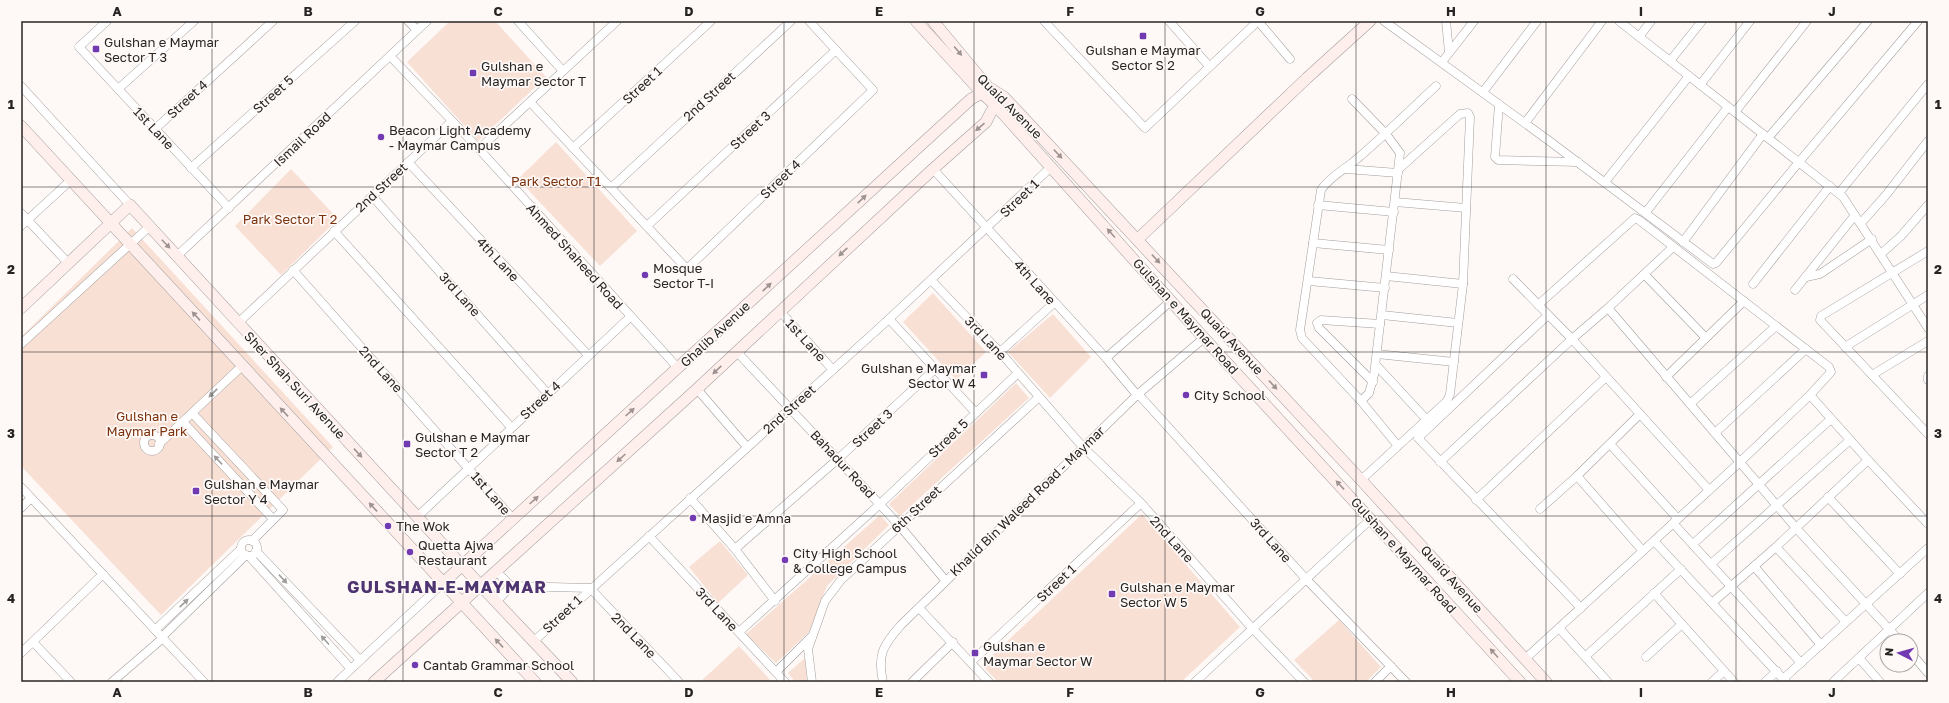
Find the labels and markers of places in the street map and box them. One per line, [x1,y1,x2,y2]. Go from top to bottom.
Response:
marker: Gulshan e Maymar Sector S 2 [1138,31,1148,41]
place label: Gulshan e Maymar Sector T 3 [104,34,219,65]
place label: Gulshan e Maymar Sector S 2 [1086,42,1200,73]
marker: Gulshan e Maymar Sector T 3 [91,44,101,54]
place label: Gulshan e Maymar Sector T [481,58,586,89]
marker: Gulshan e Maymar Sector T [468,68,478,78]
place label: Beacon Light Academy - Maymar Campus [389,122,532,153]
marker: Beacon Light Academy - Maymar Campus [376,132,386,142]
place label: Mosque Sector T-I [653,260,714,291]
marker: Mosque Sector T-I [640,270,650,280]
place label: Gulshan e Maymar Sector W 4 [861,360,976,391]
marker: Gulshan e Maymar Sector W 4 [979,370,989,380]
place label: City School [1194,387,1265,403]
marker: City School [1181,390,1191,400]
place label: Gulshan e Maymar Sector T 2 [415,429,530,460]
marker: Gulshan e Maymar Sector T 2 [402,439,412,449]
place label: Gulshan e Maymar Sector Y 4 [204,476,319,507]
marker: Gulshan e Maymar Sector Y 4 [191,486,201,496]
place label: Masjid e Amna [701,510,791,526]
marker: Masjid e Amna [688,513,698,523]
place label: The Wok [396,518,451,534]
marker: The Wok [383,521,393,531]
place label: Quetta Ajwa Restaurant [418,537,494,568]
place label: City High School & College Campus [793,545,907,576]
marker: Quetta Ajwa Restaurant [405,547,415,557]
marker: City High School & College Campus [780,555,790,565]
place label: Gulshan e Maymar Sector W 5 [1120,579,1235,610]
marker: Gulshan e Maymar Sector W 5 [1107,589,1117,599]
place label: Gulshan e Maymar Sector W [983,638,1093,669]
marker: Gulshan e Maymar Sector W [970,648,980,658]
place label: Cantab Grammar School [423,657,574,673]
marker: Cantab Grammar School [410,660,420,670]

